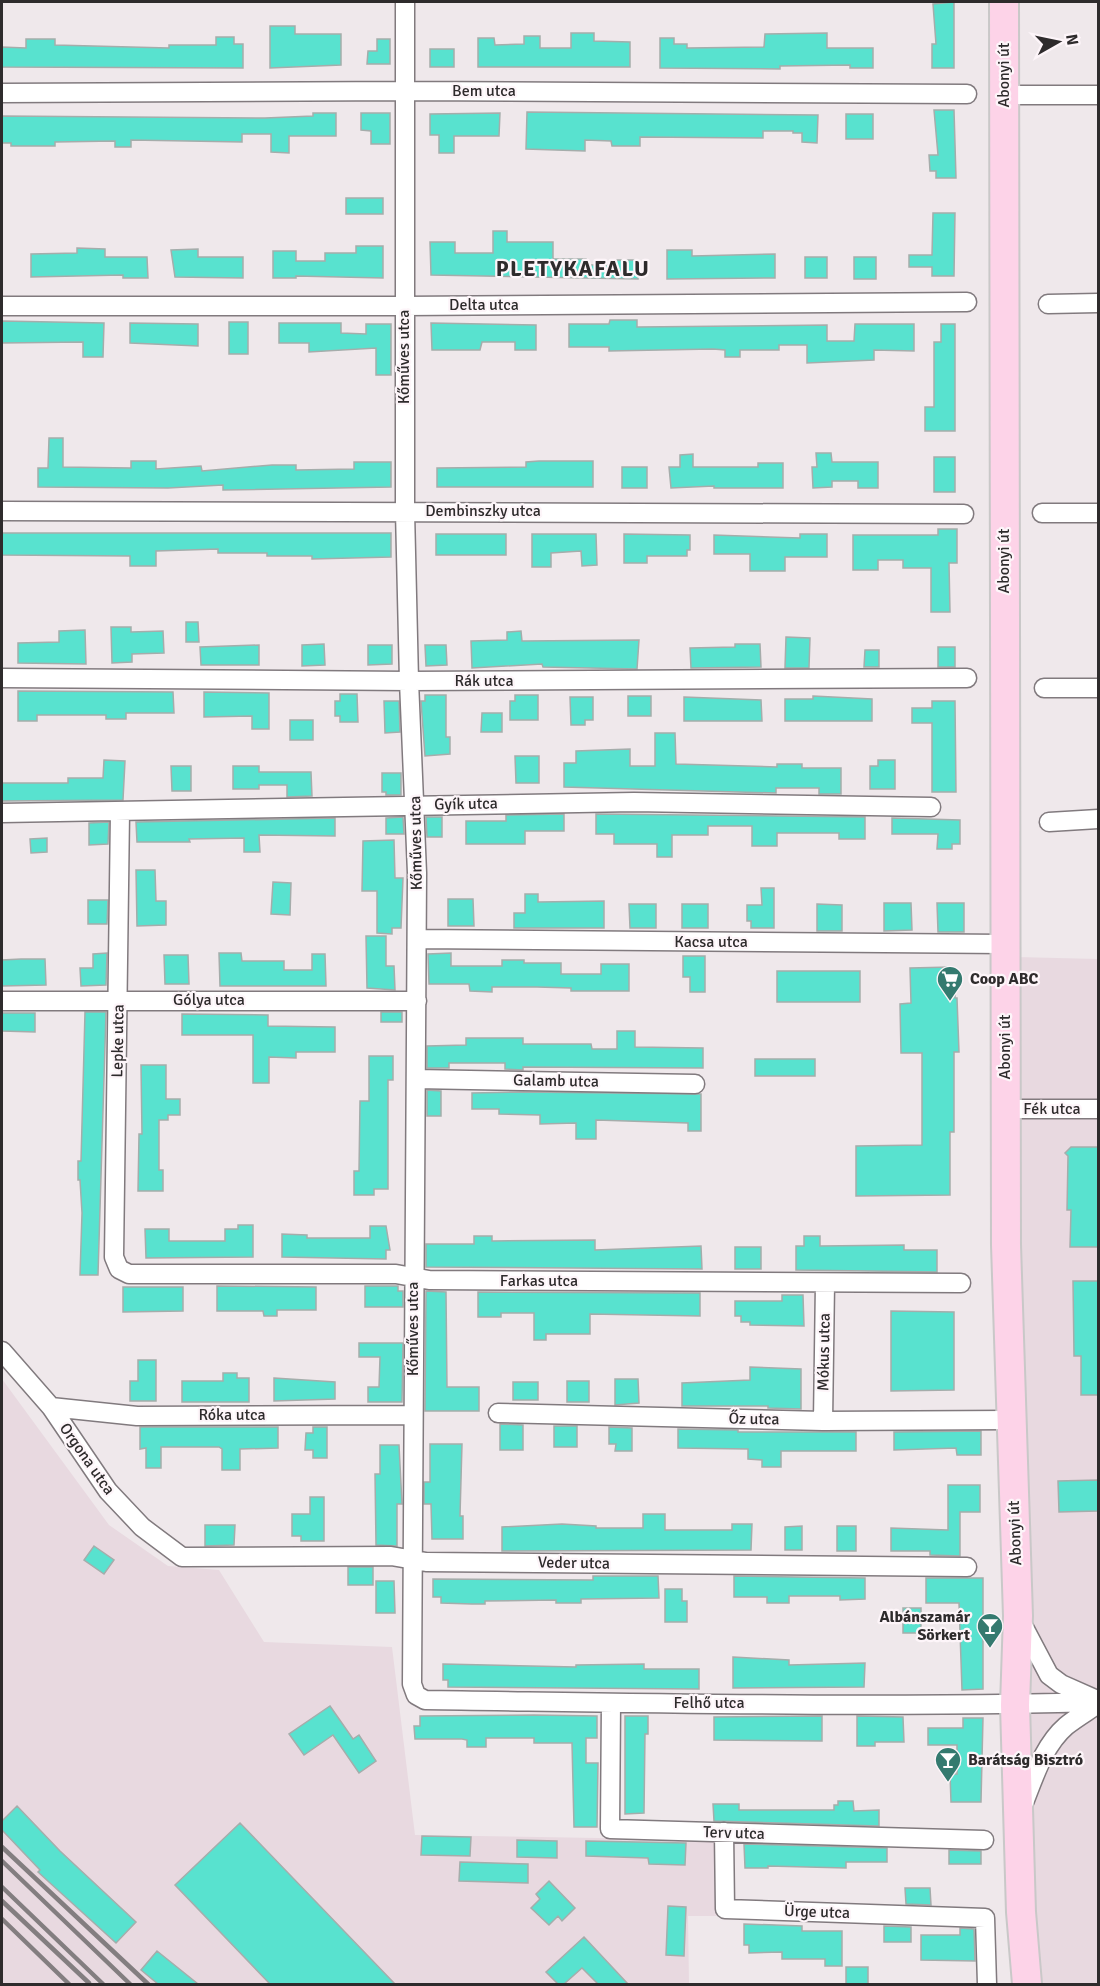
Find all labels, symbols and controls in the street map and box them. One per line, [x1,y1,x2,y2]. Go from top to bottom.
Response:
north arrow [1028,12,1088,72]
text: N [1061,33,1083,47]
street label: Abonyi út [994,42,1014,107]
street label: Bem utca [452,81,516,101]
district label: PLETYKAFALU [496,255,650,282]
street label: Delta utca [449,295,519,315]
street label: Kőműves utca [394,310,414,404]
street label: Dembinszky utca [425,501,541,521]
street label: Abonyi út [994,528,1014,593]
street label: Rák utca [454,671,514,691]
street label: Gyík utca [434,793,498,815]
street label: Kőműves utca [405,796,427,890]
street label: Kacsa utca [674,932,748,952]
supermarket icon: Coop ABC [935,964,965,1002]
place label: Coop ABC [970,969,1038,989]
street label: Gólya utca [173,990,245,1010]
street label: Lepke utca [107,1004,129,1078]
street label: Abonyi út [995,1014,1015,1079]
street label: Galamb utca [513,1070,599,1092]
street label: Fék utca [1023,1099,1081,1119]
street label: Farkas utca [500,1271,578,1291]
street label: Kőműves utca [403,1282,423,1376]
street label: Mókus utca [813,1313,835,1391]
street label: Róka utca [198,1405,266,1425]
street label: Őz utca [728,1409,780,1429]
street label: Orgona utca [55,1419,119,1499]
street label: Abonyi út [1004,1500,1026,1566]
street label: Veder utca [538,1552,610,1574]
place label: Albánszamár Sörkert [879,1607,971,1645]
bar icon: Albánszamár Sörkert [975,1611,1005,1649]
street label: Felhő utca [673,1693,745,1713]
bar icon: Barátság Bisztró [933,1745,963,1783]
place label: Barátság Bisztró [968,1750,1083,1770]
street label: Terv utca [703,1822,765,1844]
street label: Ürge utca [784,1901,850,1923]

